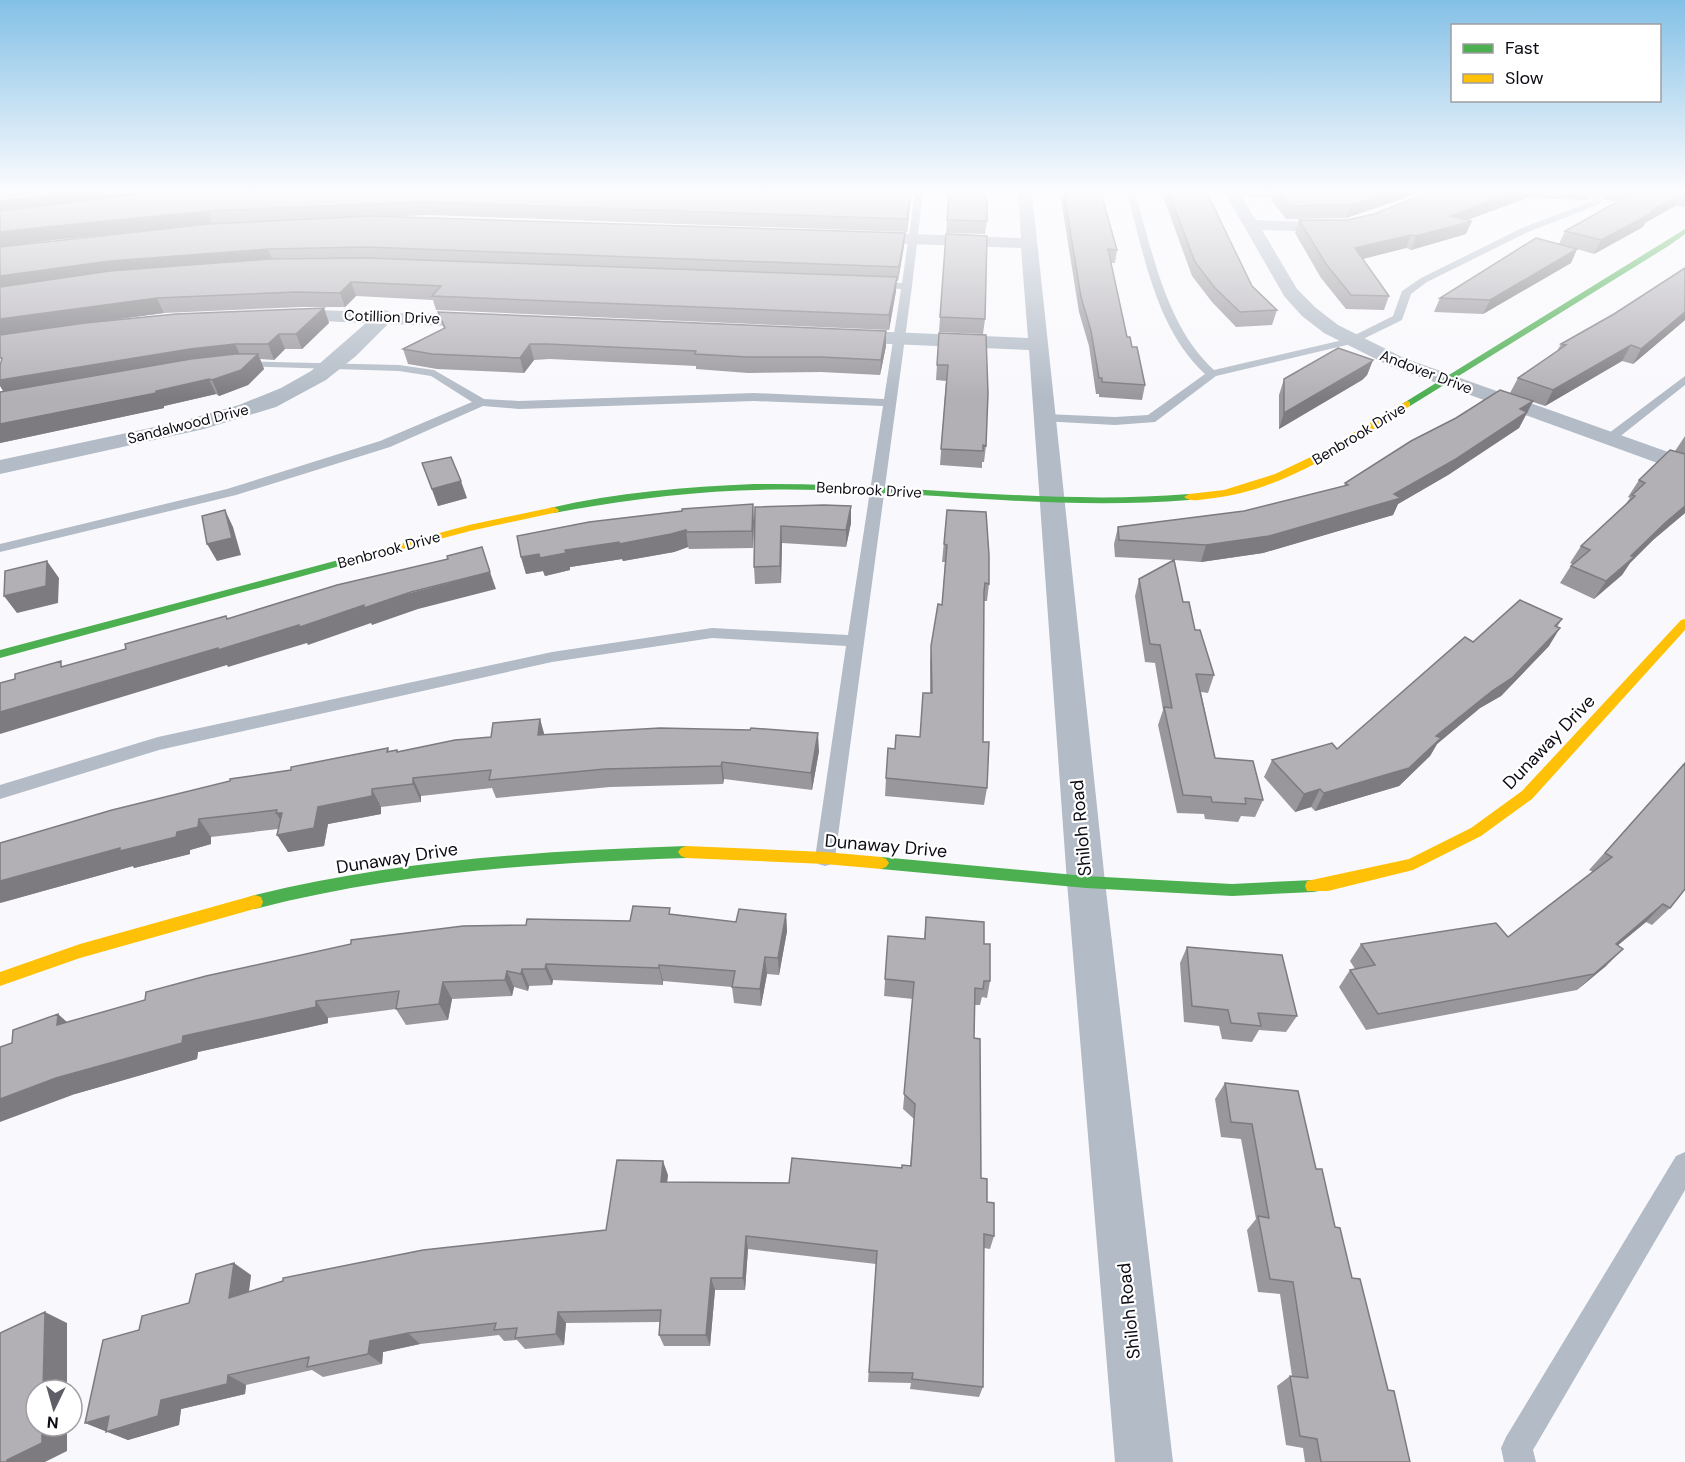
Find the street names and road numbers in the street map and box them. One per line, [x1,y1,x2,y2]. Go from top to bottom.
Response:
street label: Cotillion Drive [344,305,440,329]
street label: Andover Drive [1377,345,1475,399]
street label: Benbrook Drive [1309,398,1409,470]
street label: Sandalwood Drive [125,399,251,449]
street label: Benbrook Drive [816,477,922,503]
street label: Benbrook Drive [335,527,443,573]
street label: Dunaway Drive [1498,689,1600,795]
street label: Shiloh Road [1065,779,1097,877]
street label: Dunaway Drive [824,829,948,863]
street label: Dunaway Drive [334,837,460,879]
street label: Shiloh Road [1112,1262,1146,1360]

